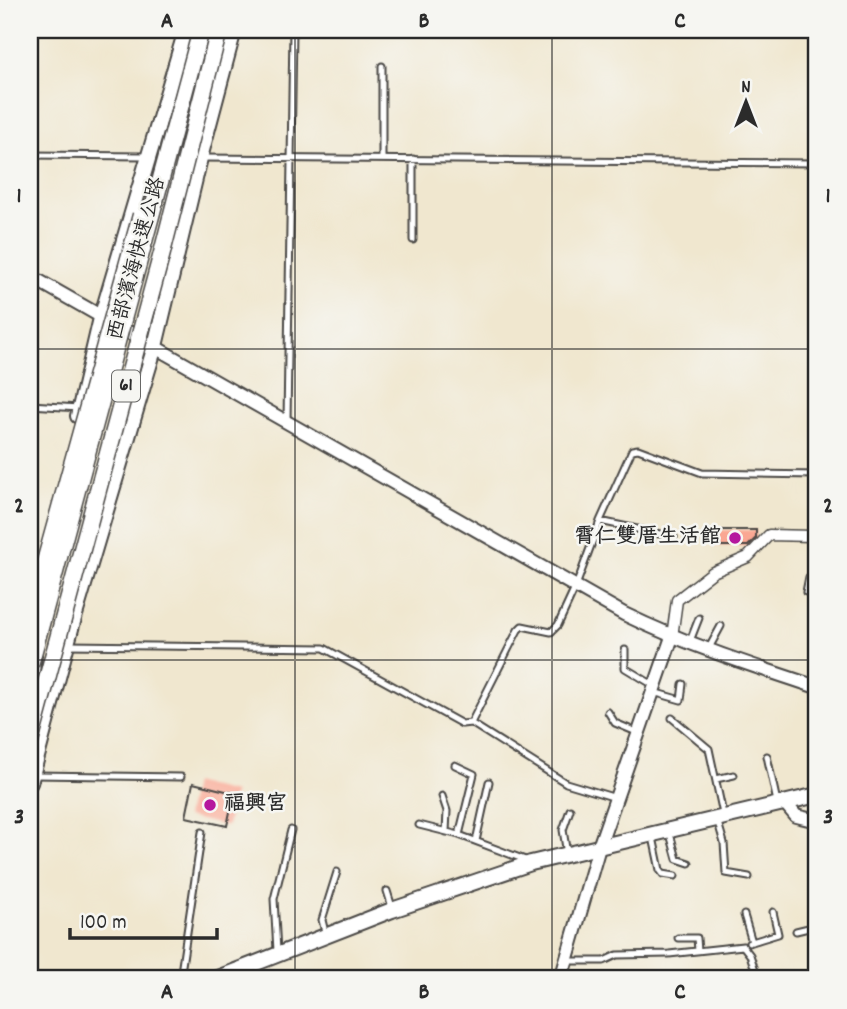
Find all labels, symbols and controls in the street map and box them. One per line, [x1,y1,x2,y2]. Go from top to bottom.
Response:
text: A [161,6,173,39]
text: B [419,6,430,39]
text: C [674,6,686,39]
north arrow [710,66,780,136]
text: N [741,75,751,102]
street label: 西部濱海快速公路 [102,174,174,344]
text: 1 [16,181,22,214]
text: 1 [825,181,831,214]
road number: 61 [112,370,140,402]
text: 2 [14,491,24,524]
text: 2 [823,491,833,524]
place label: 霄仁雙厝生活館 [574,523,721,553]
marker: 霄仁雙厝生活館 [727,530,743,546]
place label: 福興宮 [224,790,287,820]
marker: 福興宮 [202,797,218,813]
text: 3 [14,802,24,835]
text: 3 [823,802,833,835]
scale bar [70,897,217,941]
text: 100 m [80,909,127,939]
text: A [161,977,173,1009]
text: B [419,977,430,1009]
text: C [674,977,686,1009]

